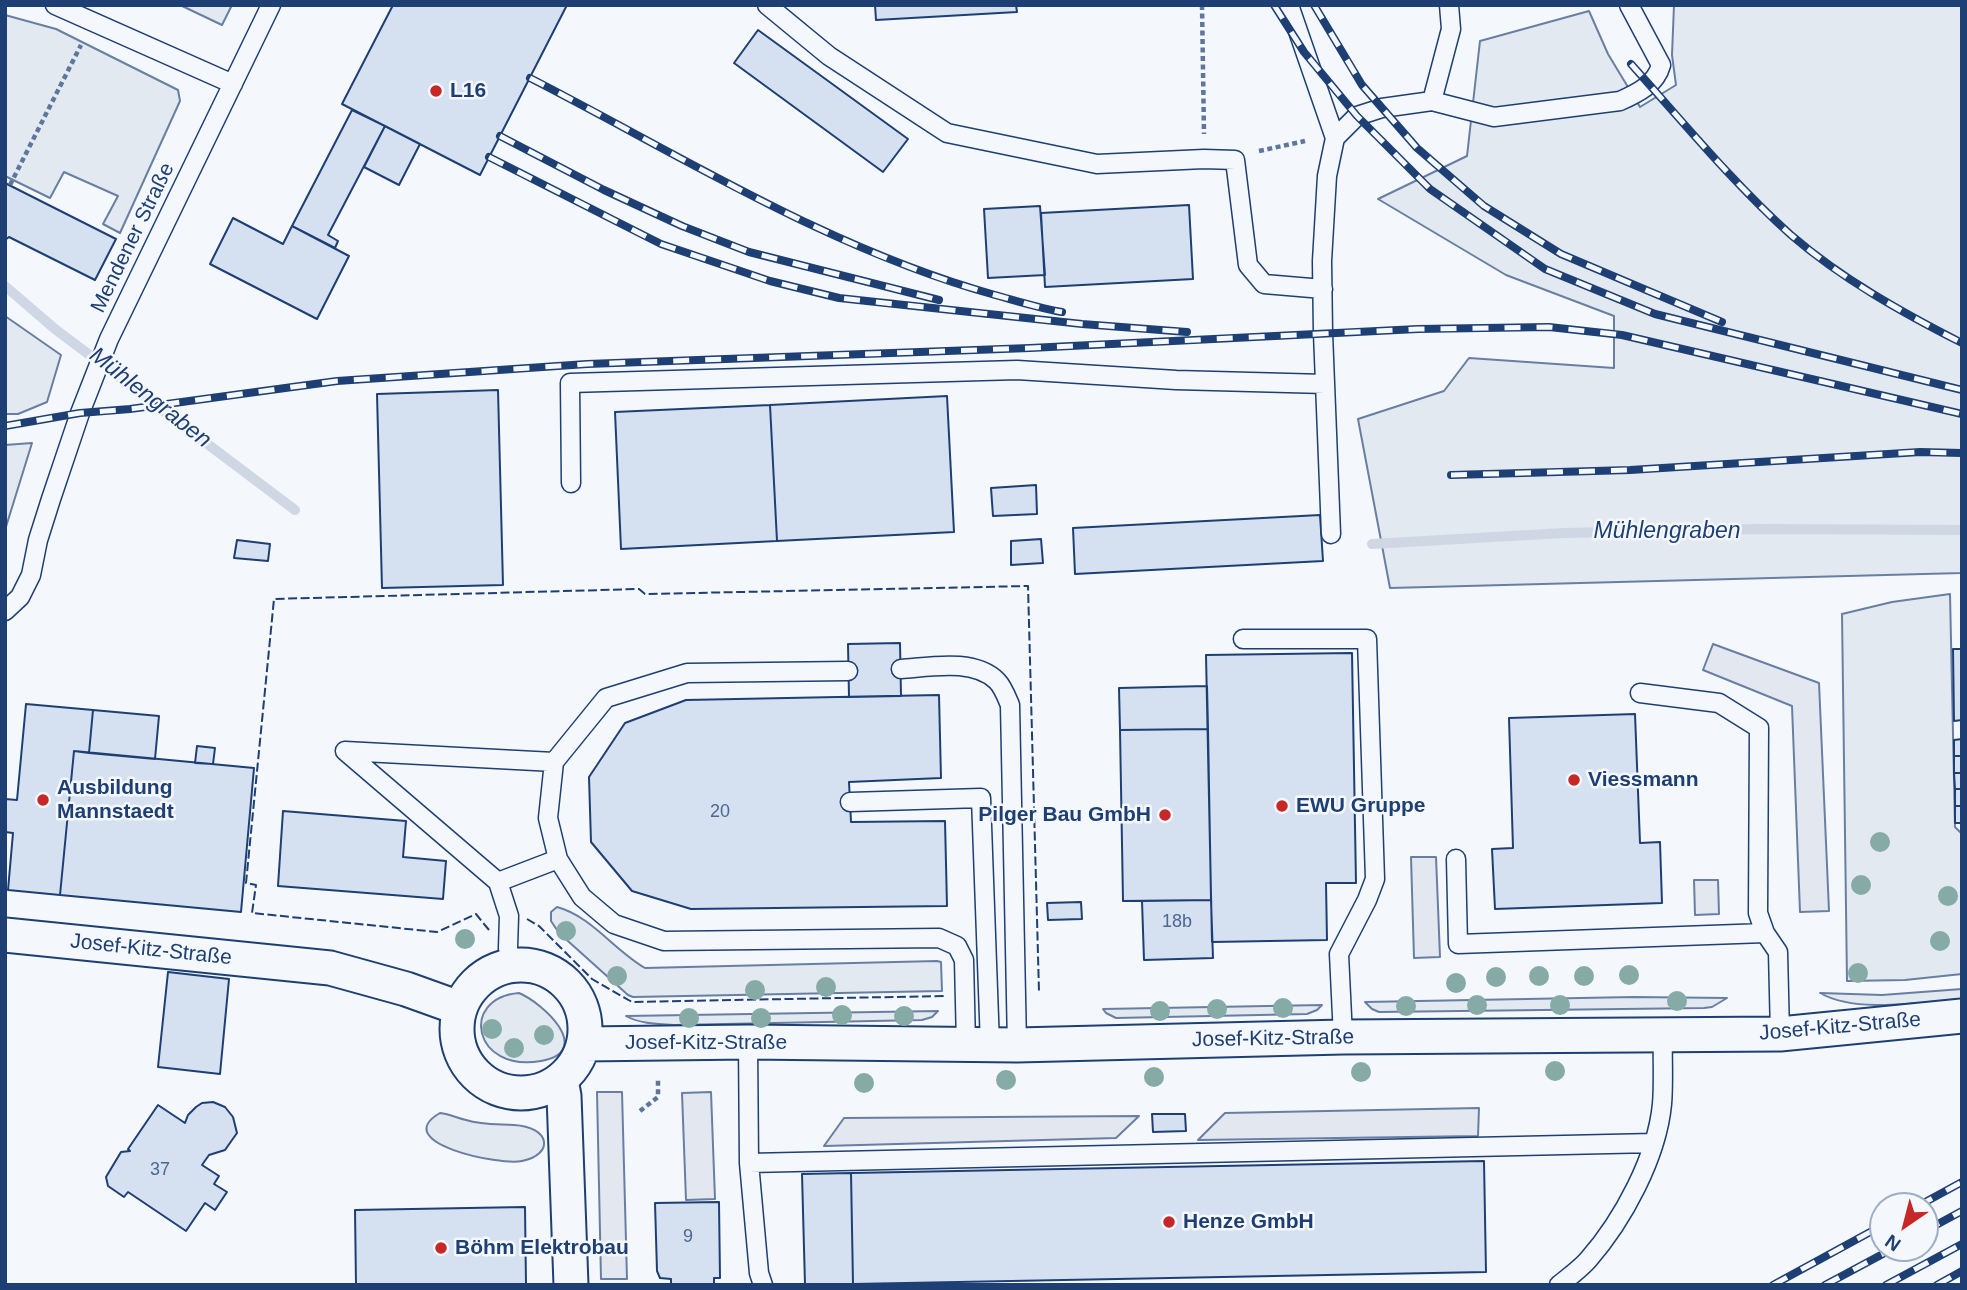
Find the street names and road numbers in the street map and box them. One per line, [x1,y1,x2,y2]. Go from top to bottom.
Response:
street label: Mendener Straße [86,159,180,317]
street label: Josef-Kitz-Straße [69,929,233,971]
street label: Josef-Kitz-Straße [1758,1007,1922,1047]
street label: Josef-Kitz-Straße [1192,1025,1354,1053]
street label: Josef-Kitz-Straße [625,1030,787,1056]

